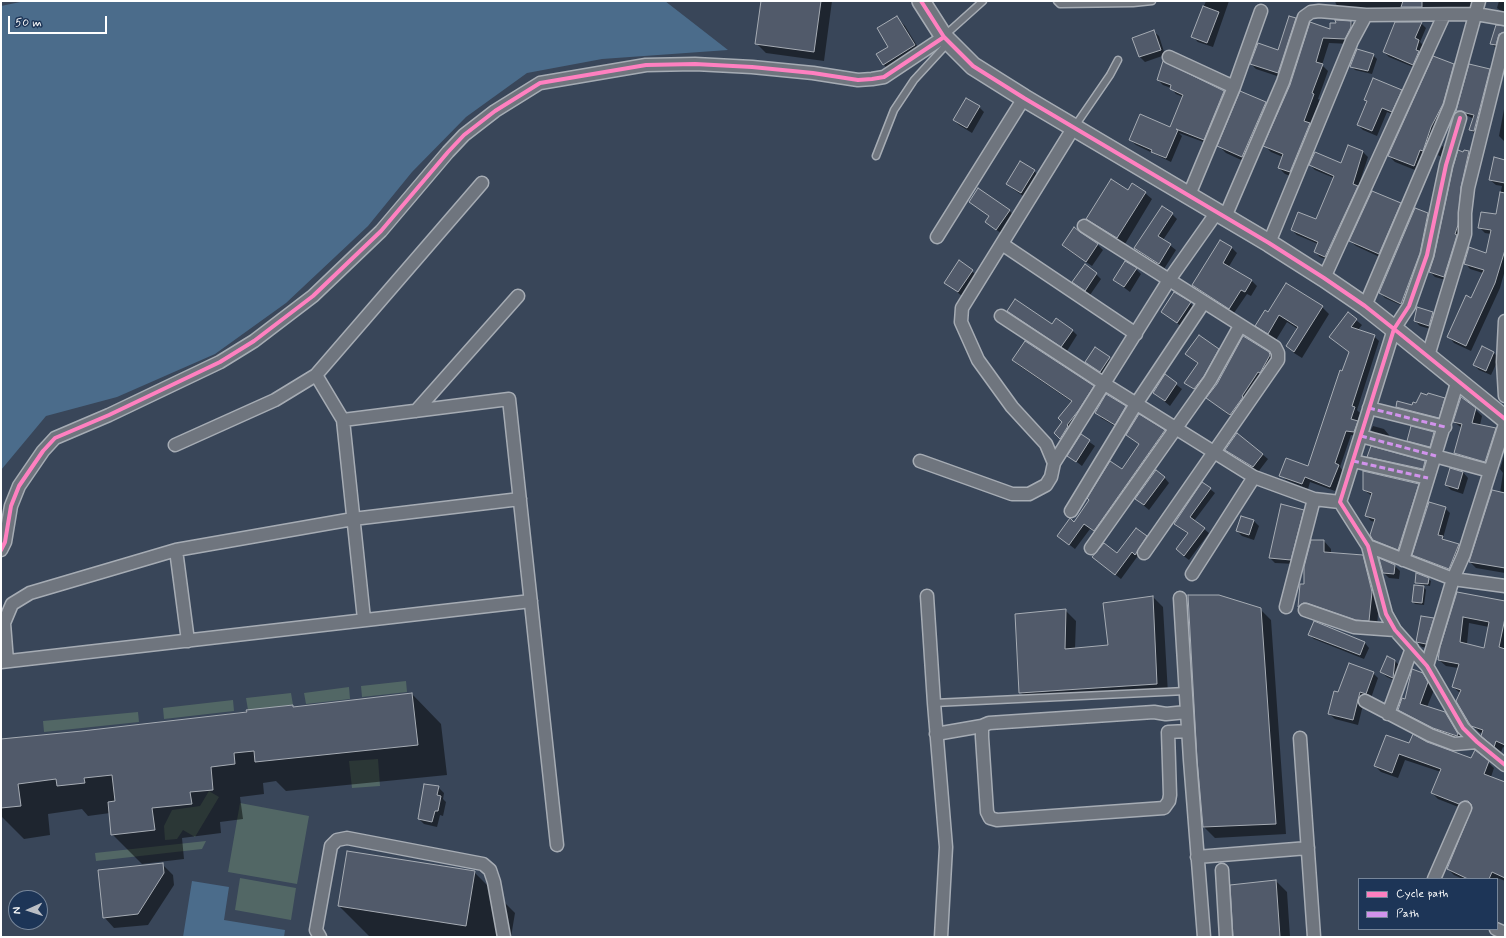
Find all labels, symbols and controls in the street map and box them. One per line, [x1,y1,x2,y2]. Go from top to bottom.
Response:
scale bar [10,8,109,34]
text: 50 m [15,15,42,31]
legend [1358,878,1498,930]
text: Cycle path [1396,886,1448,902]
north arrow [8,890,48,930]
text: Path [1396,906,1419,922]
text: N [10,907,24,915]

